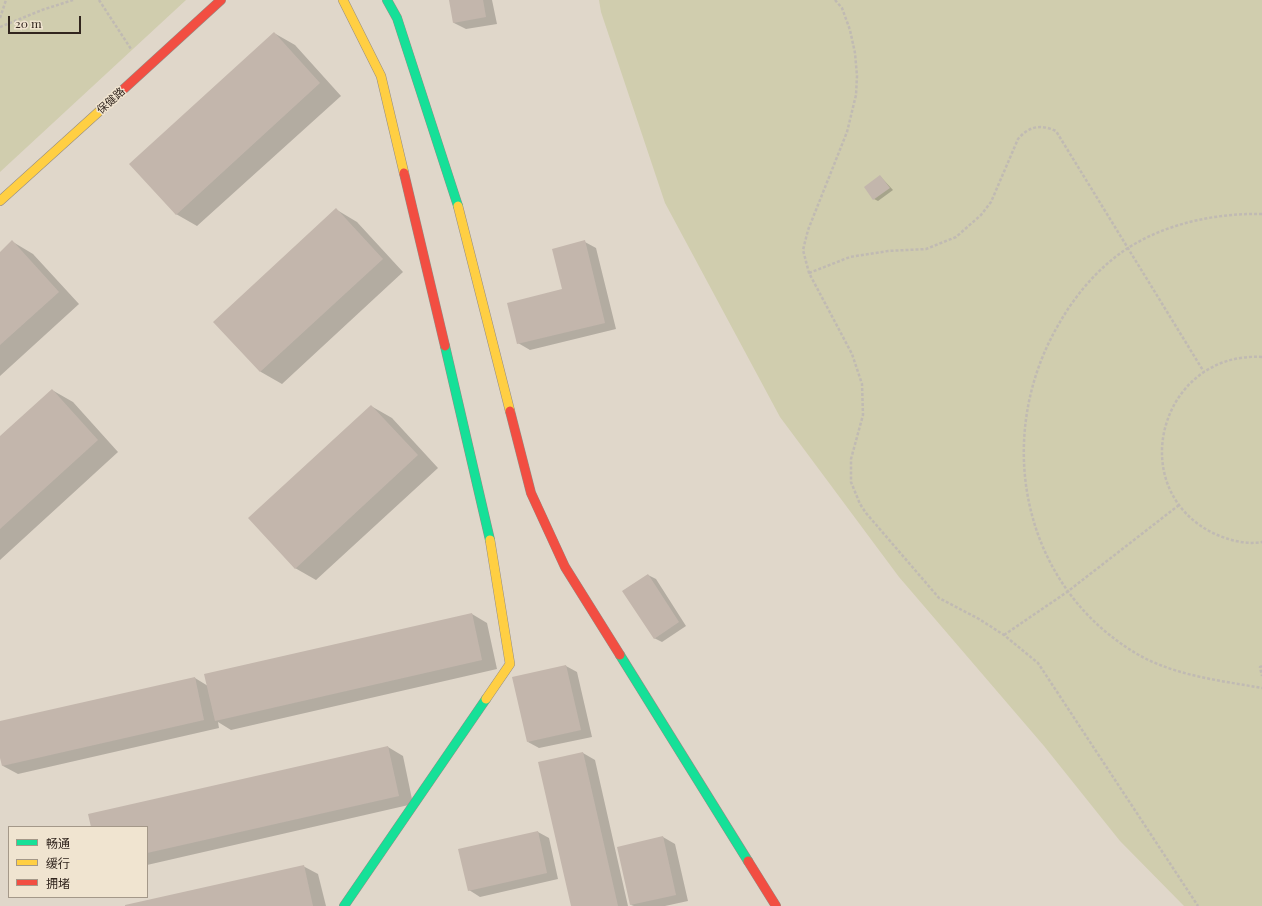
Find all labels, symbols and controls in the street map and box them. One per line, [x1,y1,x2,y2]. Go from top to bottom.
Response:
scale bar [10,8,83,34]
text: 20 m [15,15,42,31]
street label: 保健路 [94,85,128,117]
legend [8,826,148,898]
text: 畅通 [46,835,70,851]
text: 缓行 [46,855,70,871]
text: 拥堵 [46,875,70,891]

